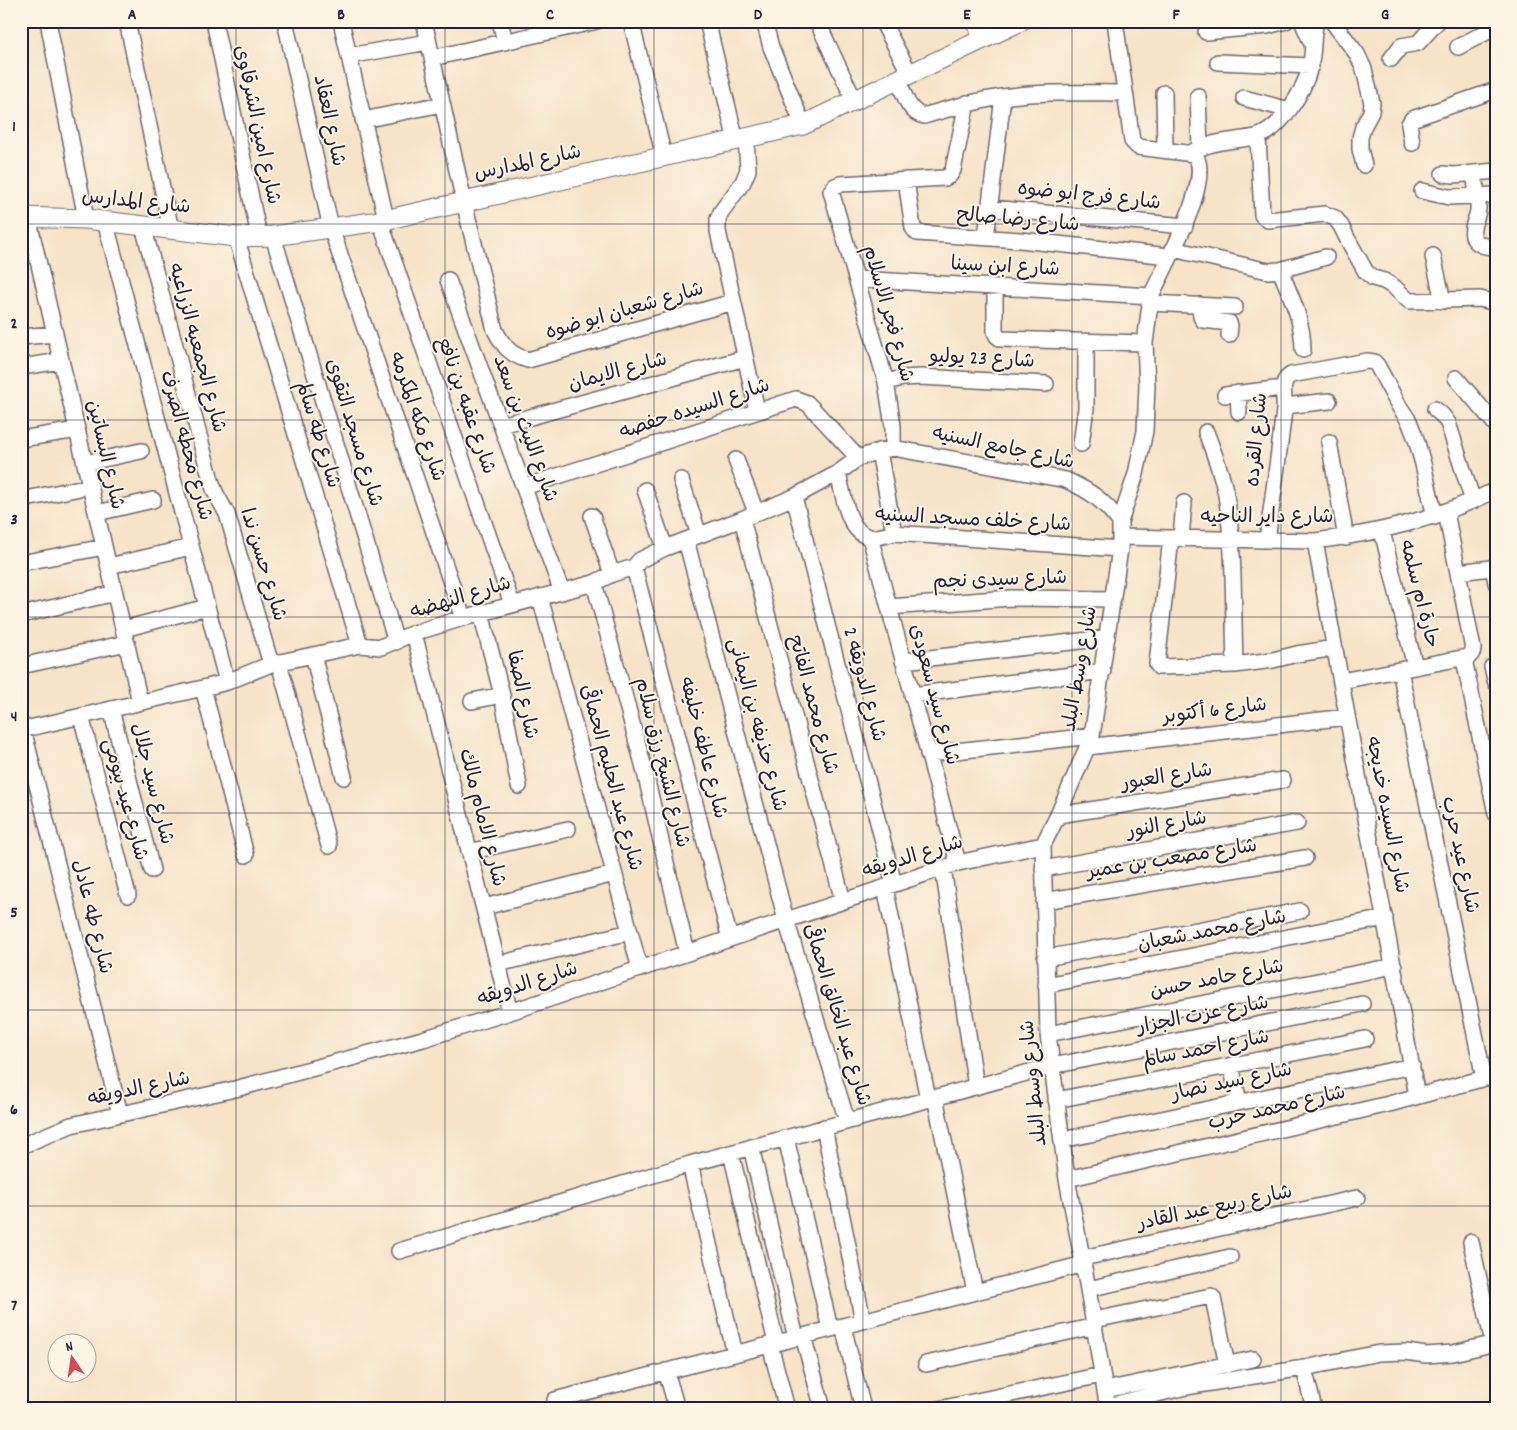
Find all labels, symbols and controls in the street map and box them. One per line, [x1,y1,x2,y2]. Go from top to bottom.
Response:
text: A [128,4,137,27]
text: B [337,4,345,27]
text: C [546,4,554,27]
text: D [754,4,763,27]
text: E [963,4,971,27]
text: F [1172,4,1180,27]
text: G [1381,4,1389,27]
street label: شارع امين الشرقاوى [225,43,287,207]
street label: شارع العقاد [305,73,351,169]
text: 1 [12,116,16,139]
street label: شارع المدارس [472,139,584,189]
street label: شارع فرج ابو ضوه [1016,176,1162,218]
street label: شارع المدارس [80,183,192,223]
street label: شارع رضا صالح [955,202,1081,240]
street label: شارع فجر الاسلام [854,242,920,386]
street label: شارع ابن سينا [950,251,1060,285]
street label: شارع الجمعيه الزراعيه [160,260,232,436]
street label: شارع شعبان ابو ضوه [543,276,707,348]
text: 2 [11,313,18,336]
street label: شارع عقبه بن نافع [428,334,502,478]
street label: شارع 23 يوليو [928,343,1035,377]
street label: شارع الايمان [565,346,671,400]
street label: شارع مكه المكرمه [381,348,451,486]
street label: شارع الليث بن سعد [484,351,564,507]
street label: شارع مسجد التقوى [317,356,389,510]
street label: شارع محطه الصرف [152,368,218,524]
street label: شارع السيده حفصه [616,373,774,447]
street label: شارع طه سالم [287,378,347,492]
street label: شارع القرده [1240,392,1276,488]
street label: شارع البساتين [78,398,130,512]
street label: شارع جامع السنيه [929,420,1077,478]
street label: شارع خلف مسجد السنيه [874,502,1072,540]
street label: شارع داير الناحيه [1200,504,1334,532]
street label: شارع حسن ندا [232,505,292,625]
text: 3 [10,509,18,532]
street label: حارة ام سلمه [1391,537,1445,651]
street label: شارع سيدى نجم [932,565,1068,597]
street label: شارع النهضه [407,570,515,628]
street label: شارع وسط البلد [1056,604,1106,734]
street label: شارع سيد سعودى [901,621,965,769]
street label: شارع الدويقه 2 [834,625,892,745]
street label: شارع محمد الفاتح [780,632,844,778]
street label: شارع حذيفه بن اليمانى [719,635,793,815]
street label: شارع الصفا [498,648,544,742]
street label: شارع عاطف خليفه [671,674,733,822]
street label: شارع الشيخ رزق سلام [626,675,696,851]
street label: شارع عبد الحليم الحماقى [572,681,650,874]
street label: شارع 6 أكتوبر [1159,692,1269,733]
text: 4 [11,706,17,729]
street label: شارع سيد جلال [122,720,180,848]
street label: شارع السيده خديجه [1357,734,1415,896]
street label: شارع عيد بيومى [94,736,154,864]
street label: شارع الامام مالك [450,746,512,890]
street label: شارع العبور [1117,757,1215,799]
street label: شارع عيد حرب [1433,794,1485,916]
street label: شارع النور [1123,805,1209,847]
street label: شارع الدويقه [859,829,967,887]
street label: شارع مصعب بن عمير [1083,833,1259,888]
street label: شارع طه عادل [63,857,119,977]
text: 5 [10,902,18,925]
street label: شارع محمد شعبان [1135,904,1289,960]
street label: شارع عبد الخالق الحماقى [795,920,879,1110]
street label: شارع حامد حسن [1148,953,1286,1007]
street label: شارع الدويقه [474,956,582,1014]
street label: شارع عزت الجزار [1133,990,1271,1043]
street label: شارع وسط البلد [1014,1018,1056,1148]
street label: شارع احمد سالم [1140,1024,1272,1076]
street label: شارع سيد نصار [1167,1057,1295,1110]
street label: شارع الدويقه [85,1065,193,1115]
street label: شارع محمد حرب [1206,1080,1348,1138]
text: 6 [10,1099,18,1122]
street label: شارع ربيع عبد القادر [1133,1179,1295,1240]
text: 7 [11,1295,17,1318]
north arrow [48,1332,98,1382]
text: N [64,1337,75,1358]

